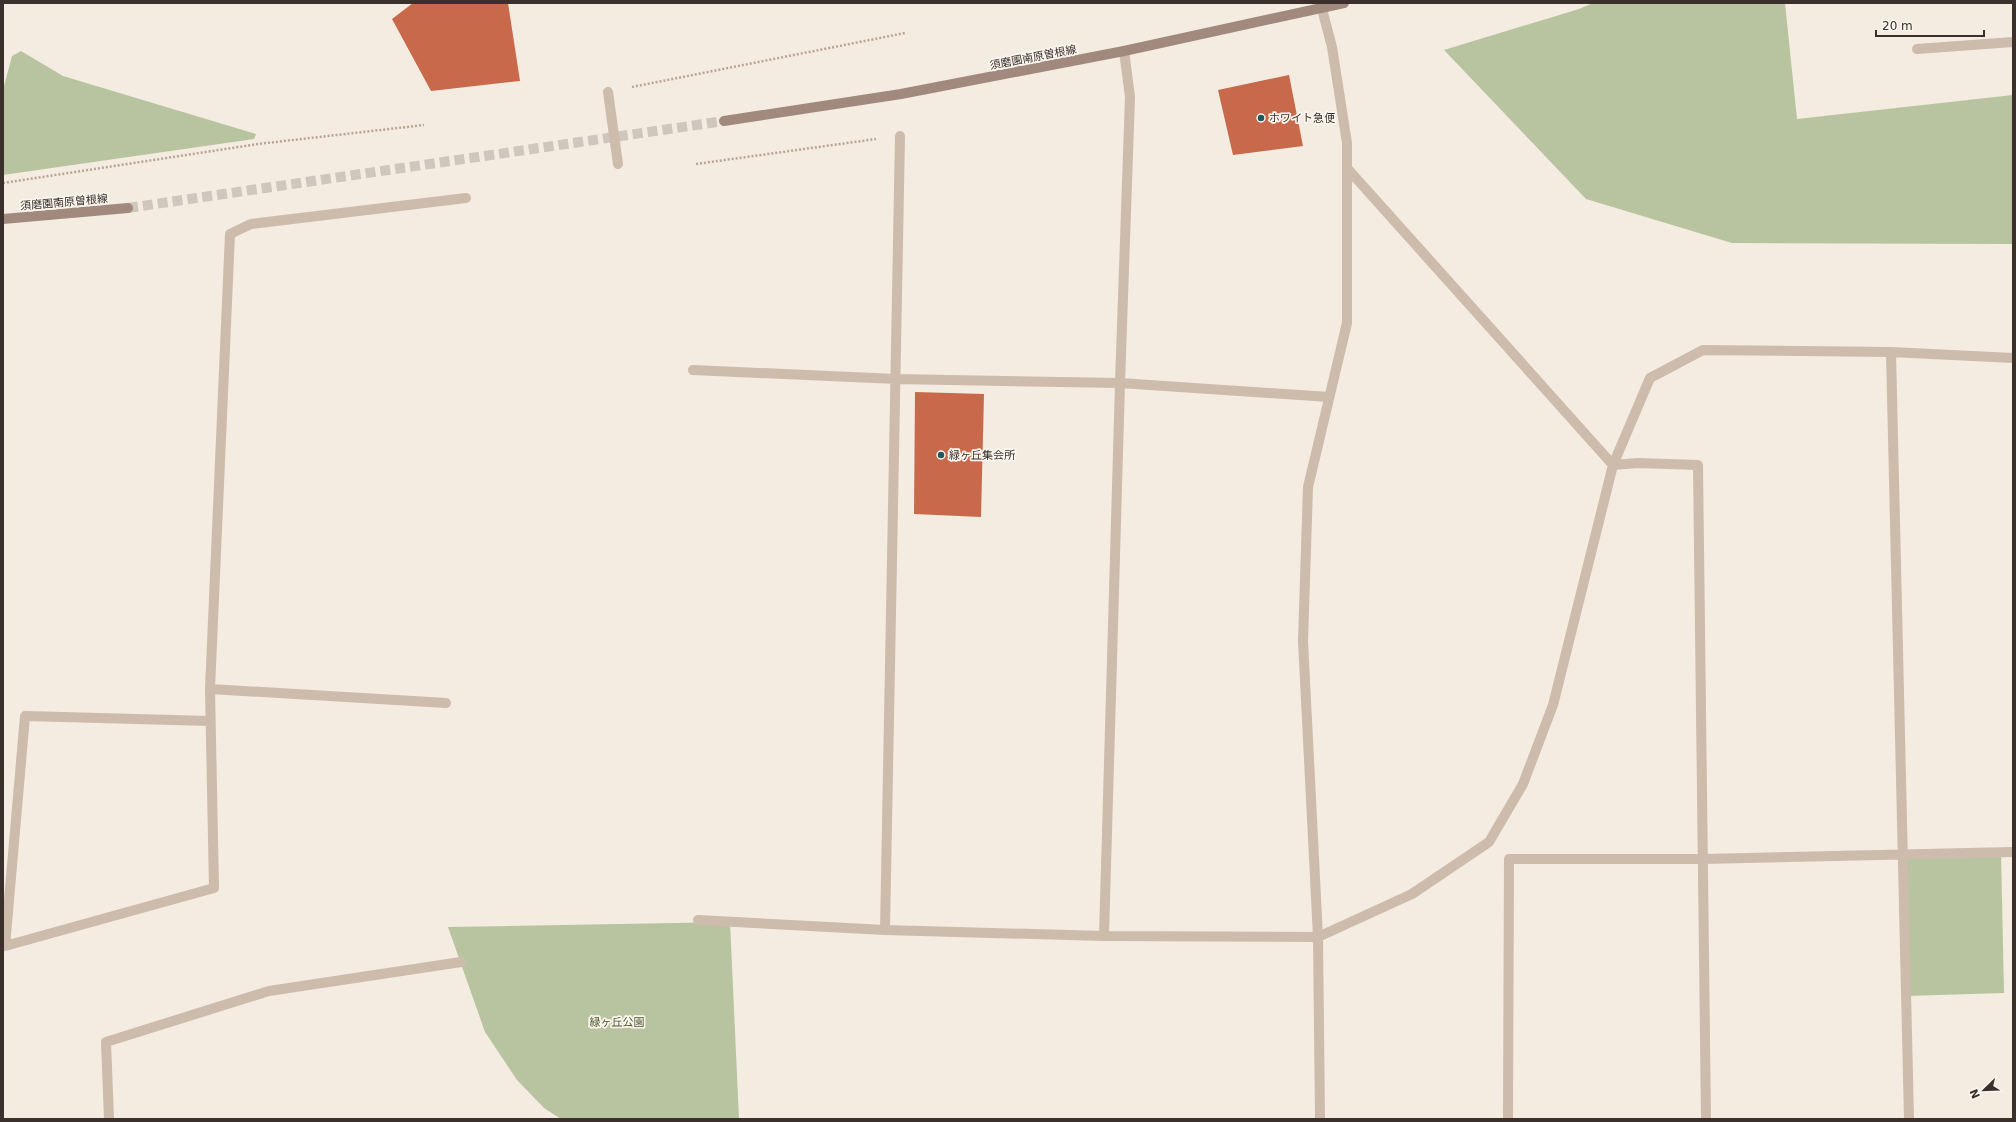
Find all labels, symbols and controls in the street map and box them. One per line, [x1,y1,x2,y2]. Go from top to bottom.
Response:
scale bar [1876,12,1984,38]
text: 20 m [1882,19,1913,33]
street label: 須磨園南原曽根線 [989,43,1078,72]
place label: ホワイト急便 [1269,112,1336,125]
marker: ホワイト急便 [1256,113,1266,123]
street label: 須磨園南原曽根線 [20,192,108,213]
place label: 緑ヶ丘集会所 [949,449,1016,462]
marker: 緑ヶ丘集会所 [936,450,946,460]
park label: 緑ヶ丘公園 [590,1016,645,1029]
north arrow [1964,1070,2004,1110]
text: N [1967,1087,1983,1100]

